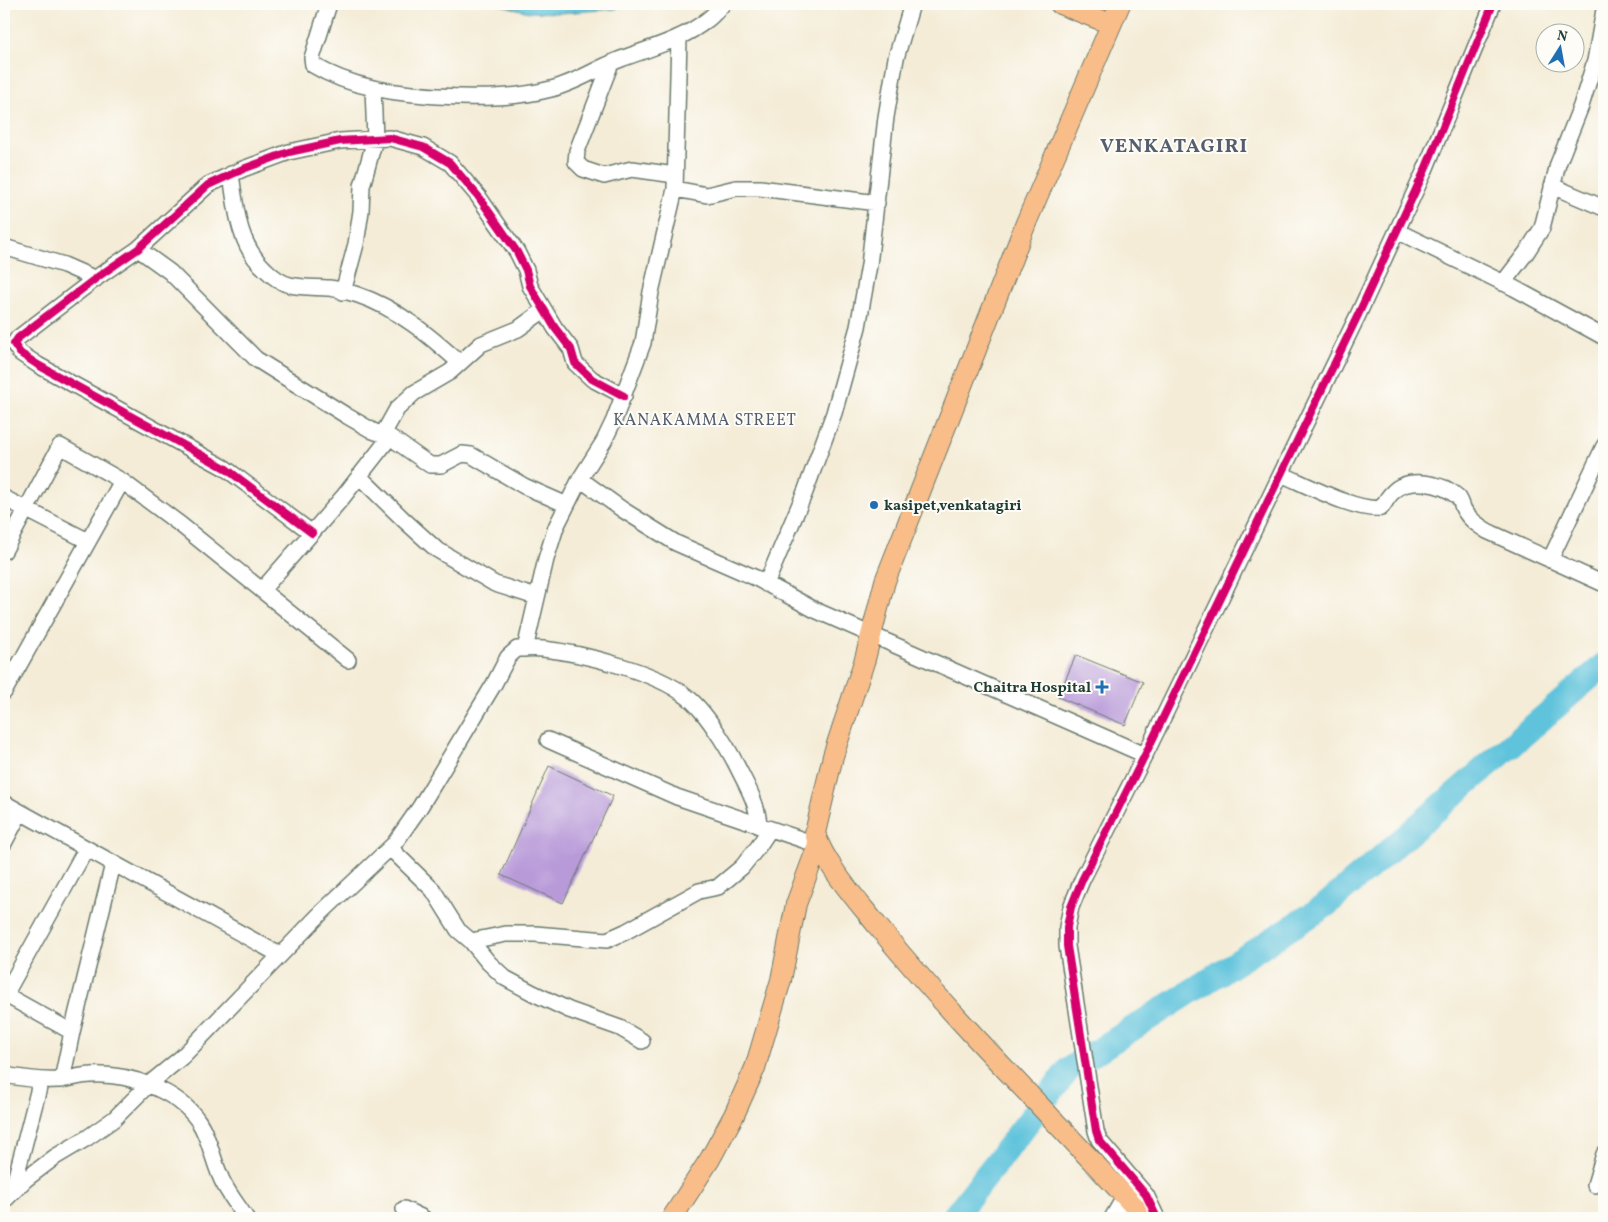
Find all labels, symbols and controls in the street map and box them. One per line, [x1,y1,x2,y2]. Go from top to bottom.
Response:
north arrow [1536,22,1586,72]
text: N [1555,26,1569,47]
district label: VENKATAGIRI [1100,133,1248,161]
district label: KANAKAMMA STREET [613,410,797,432]
place label: kasipet,venkatagiri [884,496,1022,517]
marker: kasipet,venkatagiri [868,499,880,511]
place label: Chaitra Hospital [973,678,1091,699]
marker: Chaitra Hospital [1095,680,1109,694]

